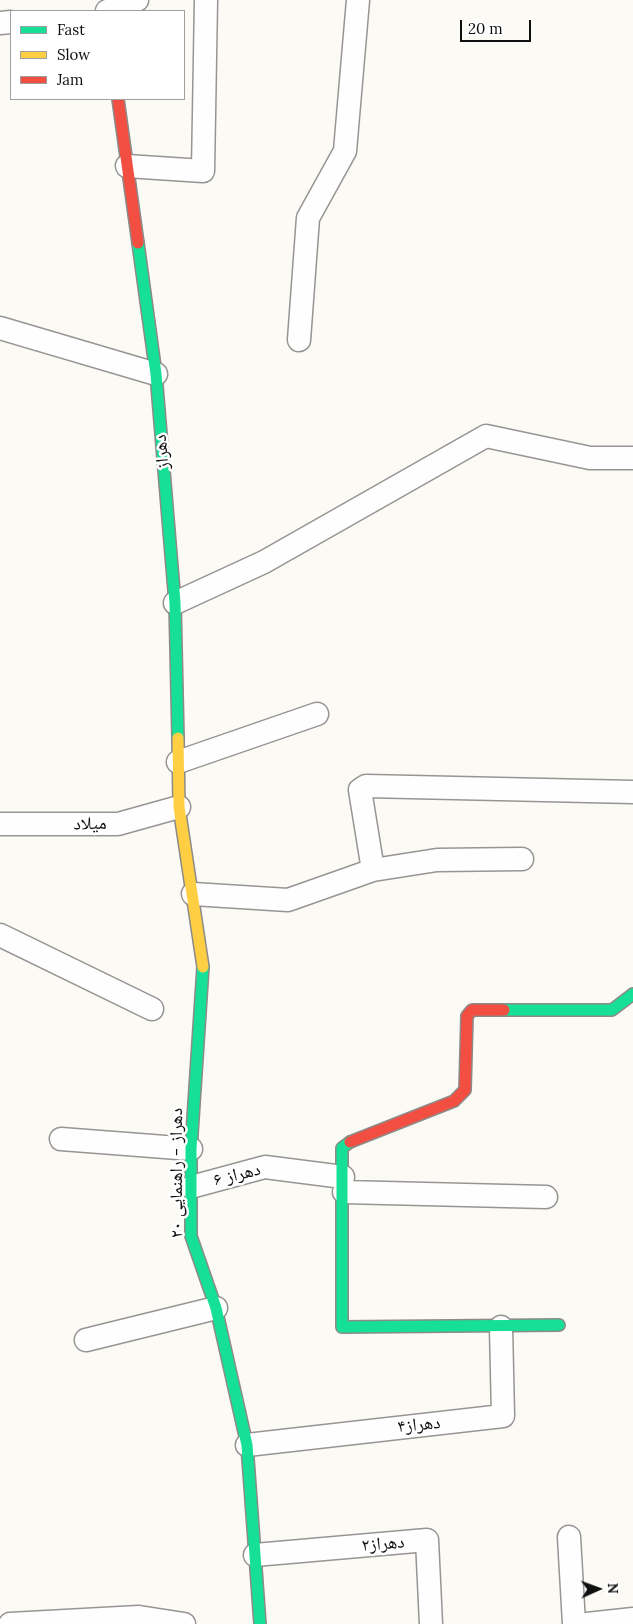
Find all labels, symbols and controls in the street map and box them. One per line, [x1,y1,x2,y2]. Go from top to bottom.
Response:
legend [10,10,185,100]
scale bar [463,10,534,42]
text: 20 m [468,19,503,38]
text: Fast [57,20,85,39]
text: Slow [57,45,90,64]
text: Jam [57,70,84,89]
street label: دهراز [150,434,174,470]
street label: میلاد [73,813,107,835]
street label: دهراز - راهنمایی ۲۰ [166,1108,188,1238]
street label: دهراز ۶ [211,1159,263,1191]
street label: دهراز۴ [396,1412,442,1438]
street label: دهراز۲ [361,1531,405,1557]
north arrow [573,1564,623,1614]
text: N [604,1583,622,1594]

